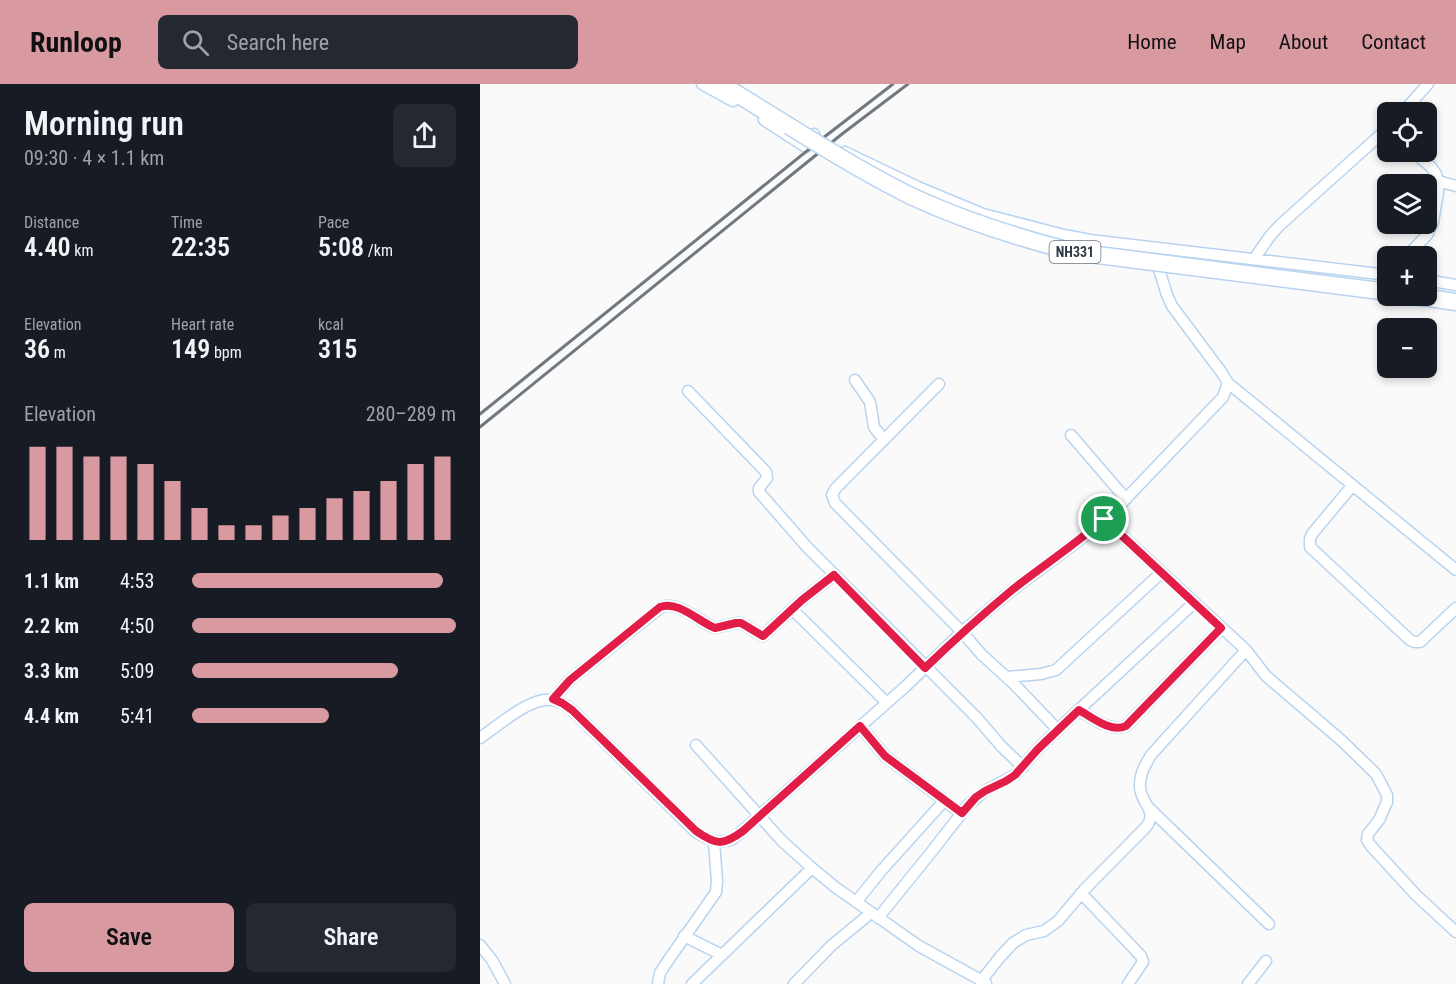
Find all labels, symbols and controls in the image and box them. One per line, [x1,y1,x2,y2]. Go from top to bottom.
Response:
search box [158,15,578,69]
text: Runloop [30,26,122,59]
icon: search [179,26,212,59]
text: Search here [227,30,329,55]
text: Home [1127,30,1177,54]
text: Map [1210,30,1246,54]
text: About [1279,30,1328,54]
text: Contact [1361,30,1426,54]
map controls [1377,102,1437,378]
button: locate [1377,102,1437,162]
text: Morning run [24,104,184,143]
button: share [393,104,456,167]
text: 09:30 · 4 × 1.1 km [24,146,164,170]
button: layers [1377,174,1437,234]
text: Distance [24,213,79,232]
text: Time [171,213,203,232]
text: Pace [318,213,349,232]
text: 4.40 [24,232,71,262]
text: 22:35 [171,232,230,262]
text: 5:08 [318,232,364,262]
text: km [71,241,94,260]
text: /km [364,241,393,260]
road number: NH331 [1050,241,1100,263]
button: + [1377,246,1437,306]
text: Elevation [24,315,82,334]
text: Heart rate [171,315,234,334]
text: kcal [318,315,344,334]
button: − [1377,318,1437,378]
text: 36 [24,334,50,364]
text: 149 [171,334,210,364]
text: 315 [318,334,357,364]
text: m [50,343,66,362]
text: bpm [210,343,242,362]
text: Elevation [24,402,96,426]
text: 280–289 m [366,402,456,426]
pin [1078,493,1129,544]
icon: arrive [1087,502,1120,535]
text: 1.1 km [24,569,79,593]
text: 4:53 [120,569,154,593]
text: 2.2 km [24,614,79,638]
text: 4:50 [120,614,154,638]
text: 3.3 km [24,659,79,683]
text: 5:09 [120,659,154,683]
text: 4.4 km [24,704,79,728]
text: 5:41 [120,704,154,728]
button: Save [24,903,234,972]
button: Share [246,903,456,972]

